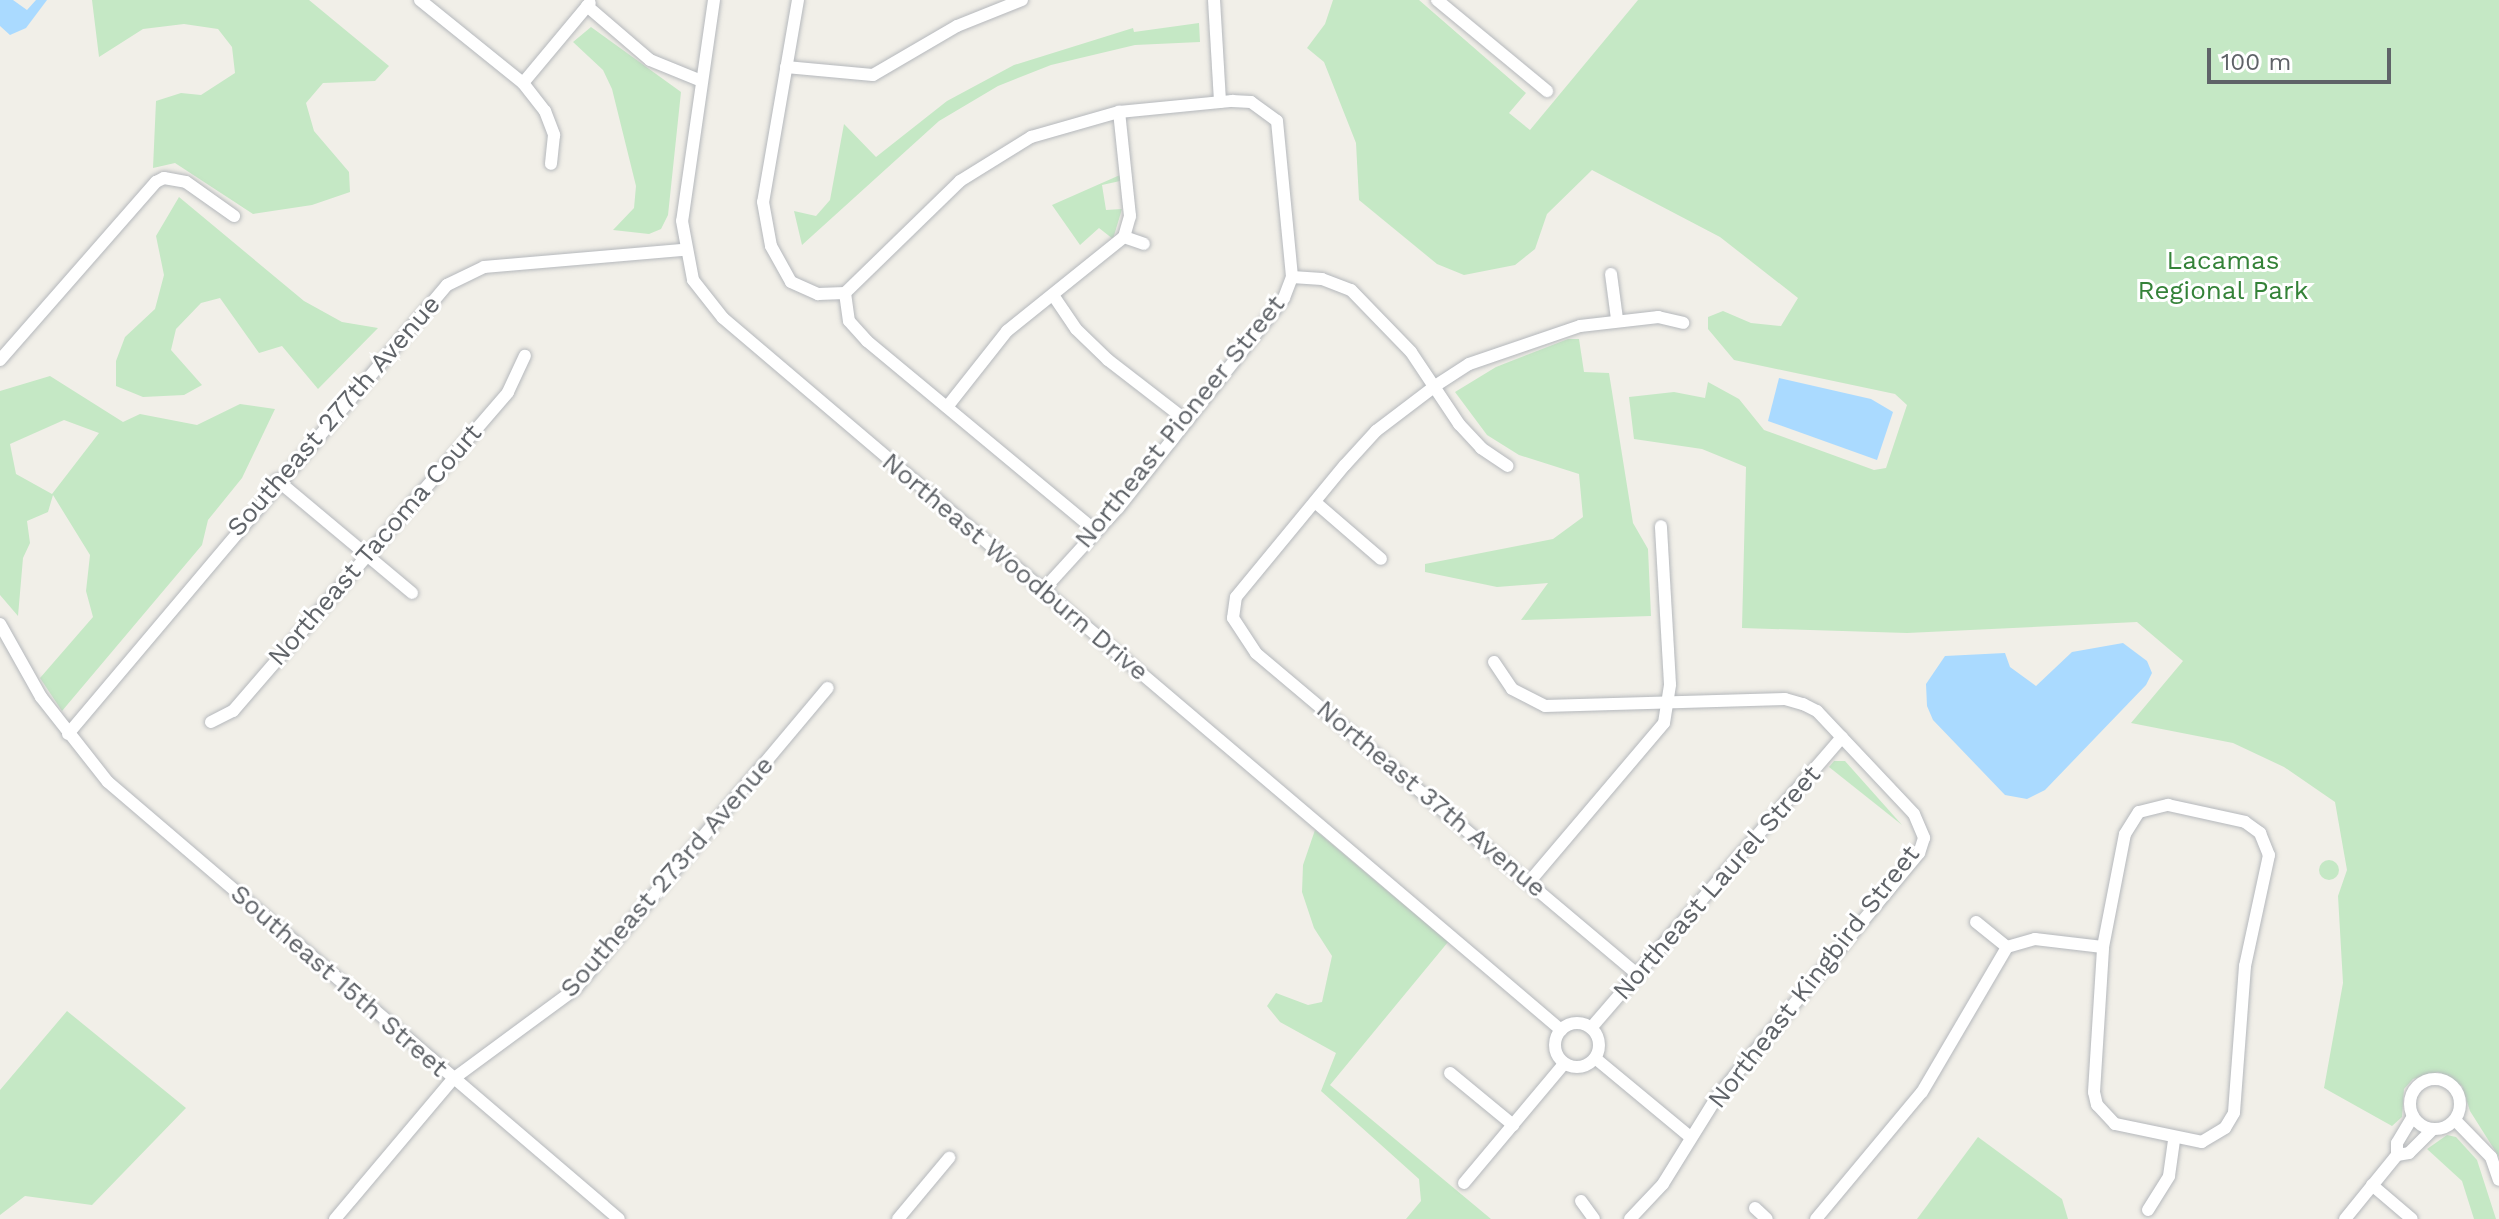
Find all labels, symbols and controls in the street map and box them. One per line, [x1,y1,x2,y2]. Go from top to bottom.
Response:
scale bar [2211,32,2395,82]
text: 100 m [2221,48,2291,76]
park label: Lacamas Regional Park [2137,245,2309,306]
street label: Southeast 277th Avenue [221,289,447,543]
street label: Northeast Pioneer Street [1068,289,1292,555]
street label: Northeast Tacoma Court [261,417,489,673]
street label: Northeast Woodburn Drive [875,446,1155,688]
street label: Northeast 37th Avenue [1310,694,1552,904]
street label: Southeast 273rd Avenue [553,750,781,1004]
street label: Northeast Laurel Street [1606,759,1828,1007]
street label: Northeast Kingbird Street [1702,839,1926,1115]
street label: Southeast 15th Street [224,878,454,1084]

